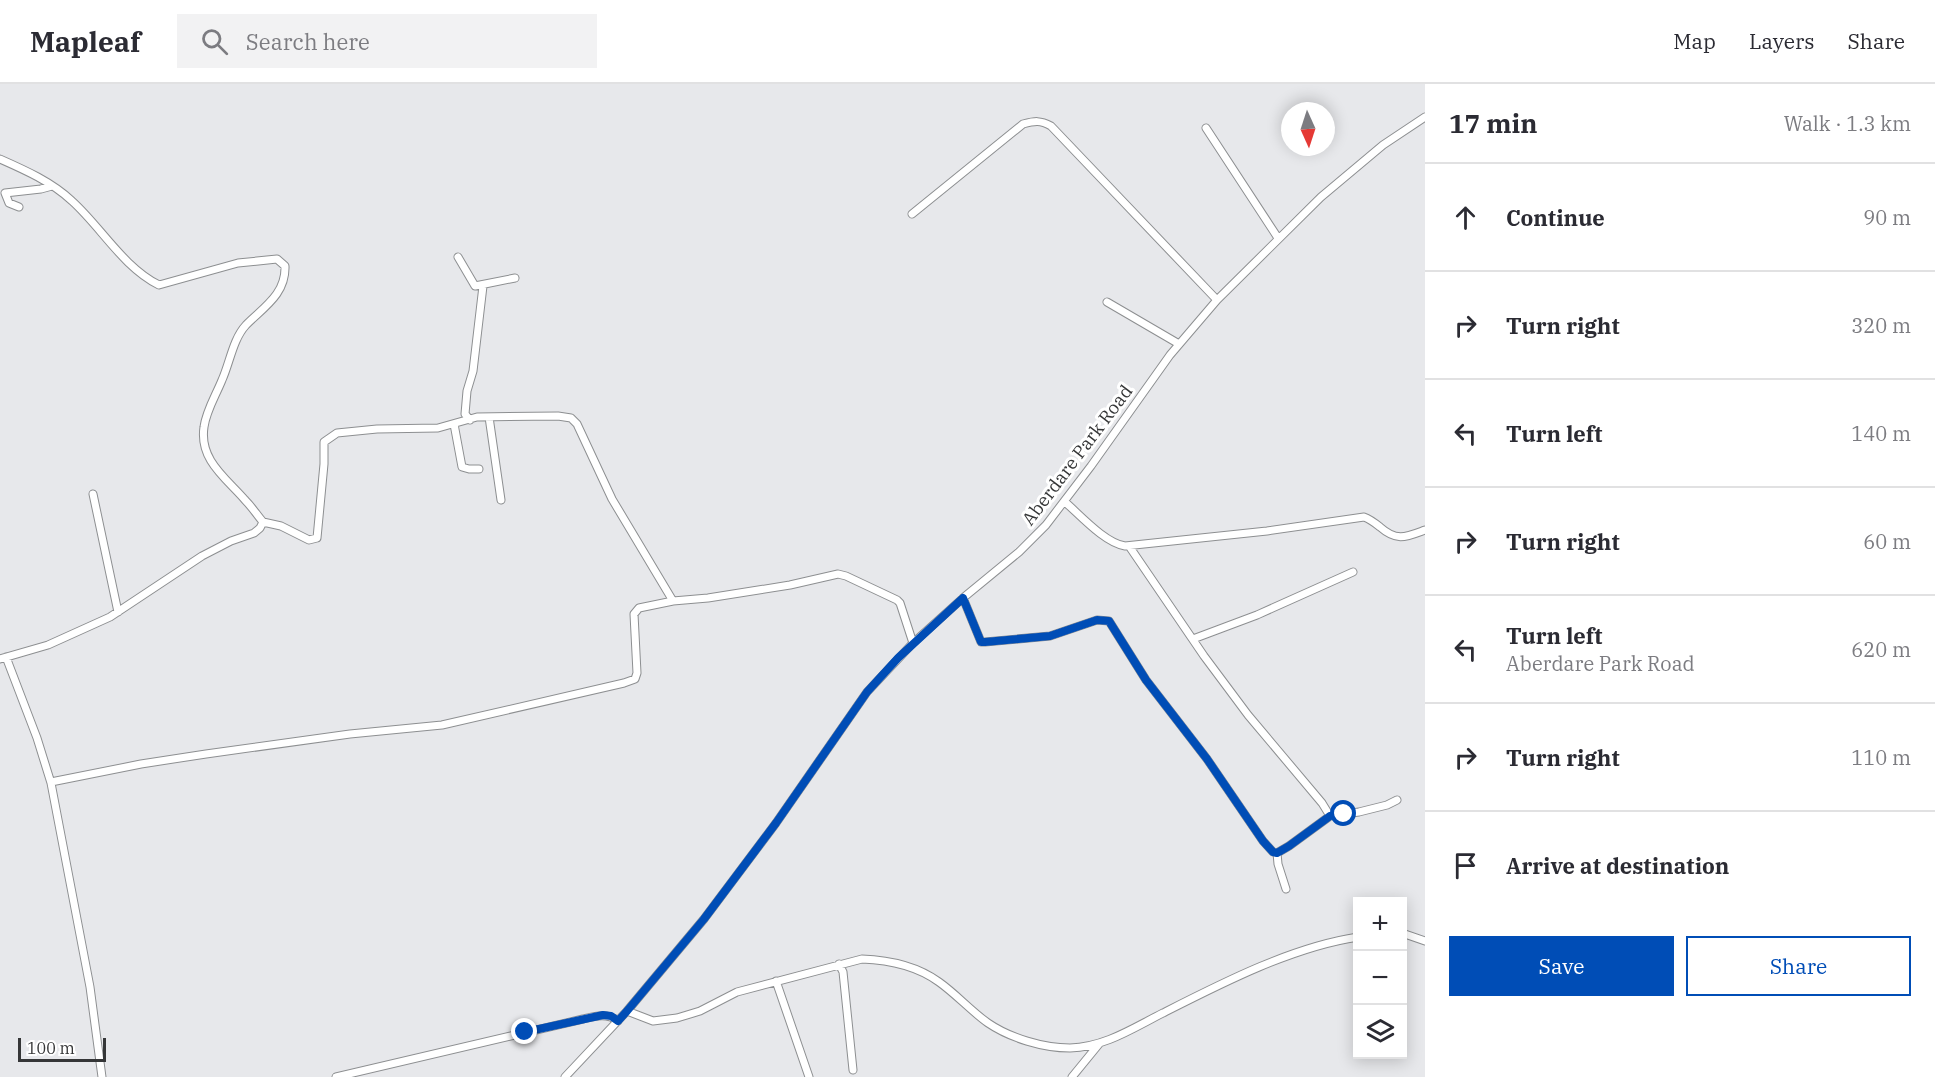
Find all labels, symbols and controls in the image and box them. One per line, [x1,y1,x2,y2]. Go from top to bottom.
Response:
search box [177,14,597,68]
text: Mapleaf [30,23,141,60]
icon: search [198,25,231,58]
text: Search here [246,27,370,56]
text: Map [1673,27,1716,55]
text: Layers [1749,27,1815,55]
text: Share [1848,27,1905,55]
north arrow [1281,102,1335,156]
text: 17 min [1449,106,1537,140]
text: Walk · 1.3 km [1784,110,1911,137]
icon: ahead [1449,201,1482,234]
text: Continue [1506,203,1605,232]
text: 90 m [1863,204,1911,231]
icon: right [1449,309,1482,342]
text: Turn right [1506,311,1620,340]
text: 320 m [1851,312,1911,339]
street label: Aberdare Park Road [1017,380,1137,530]
icon: left [1449,417,1482,450]
text: Turn left [1506,419,1602,448]
text: 140 m [1851,420,1911,447]
icon: right [1449,525,1482,558]
text: Turn right [1506,527,1620,556]
text: 60 m [1863,528,1911,555]
text: Turn left [1506,621,1602,650]
icon: left [1449,633,1482,666]
text: 620 m [1851,636,1911,663]
text: Aberdare Park Road [1506,650,1695,677]
icon: right [1449,741,1482,774]
text: Turn right [1506,743,1620,772]
text: 110 m [1851,744,1911,771]
route start [1330,800,1356,826]
icon: arrive [1449,849,1482,882]
text: Arrive at destination [1506,851,1729,880]
map controls [1353,897,1407,1059]
button: + [1353,897,1407,951]
button: Save [1449,936,1674,996]
button: Share [1686,936,1911,996]
button: − [1353,951,1407,1005]
button: layers [1353,1005,1407,1059]
route end [511,1018,537,1044]
scale bar [18,1035,106,1062]
text: 100 m [27,1038,75,1058]

